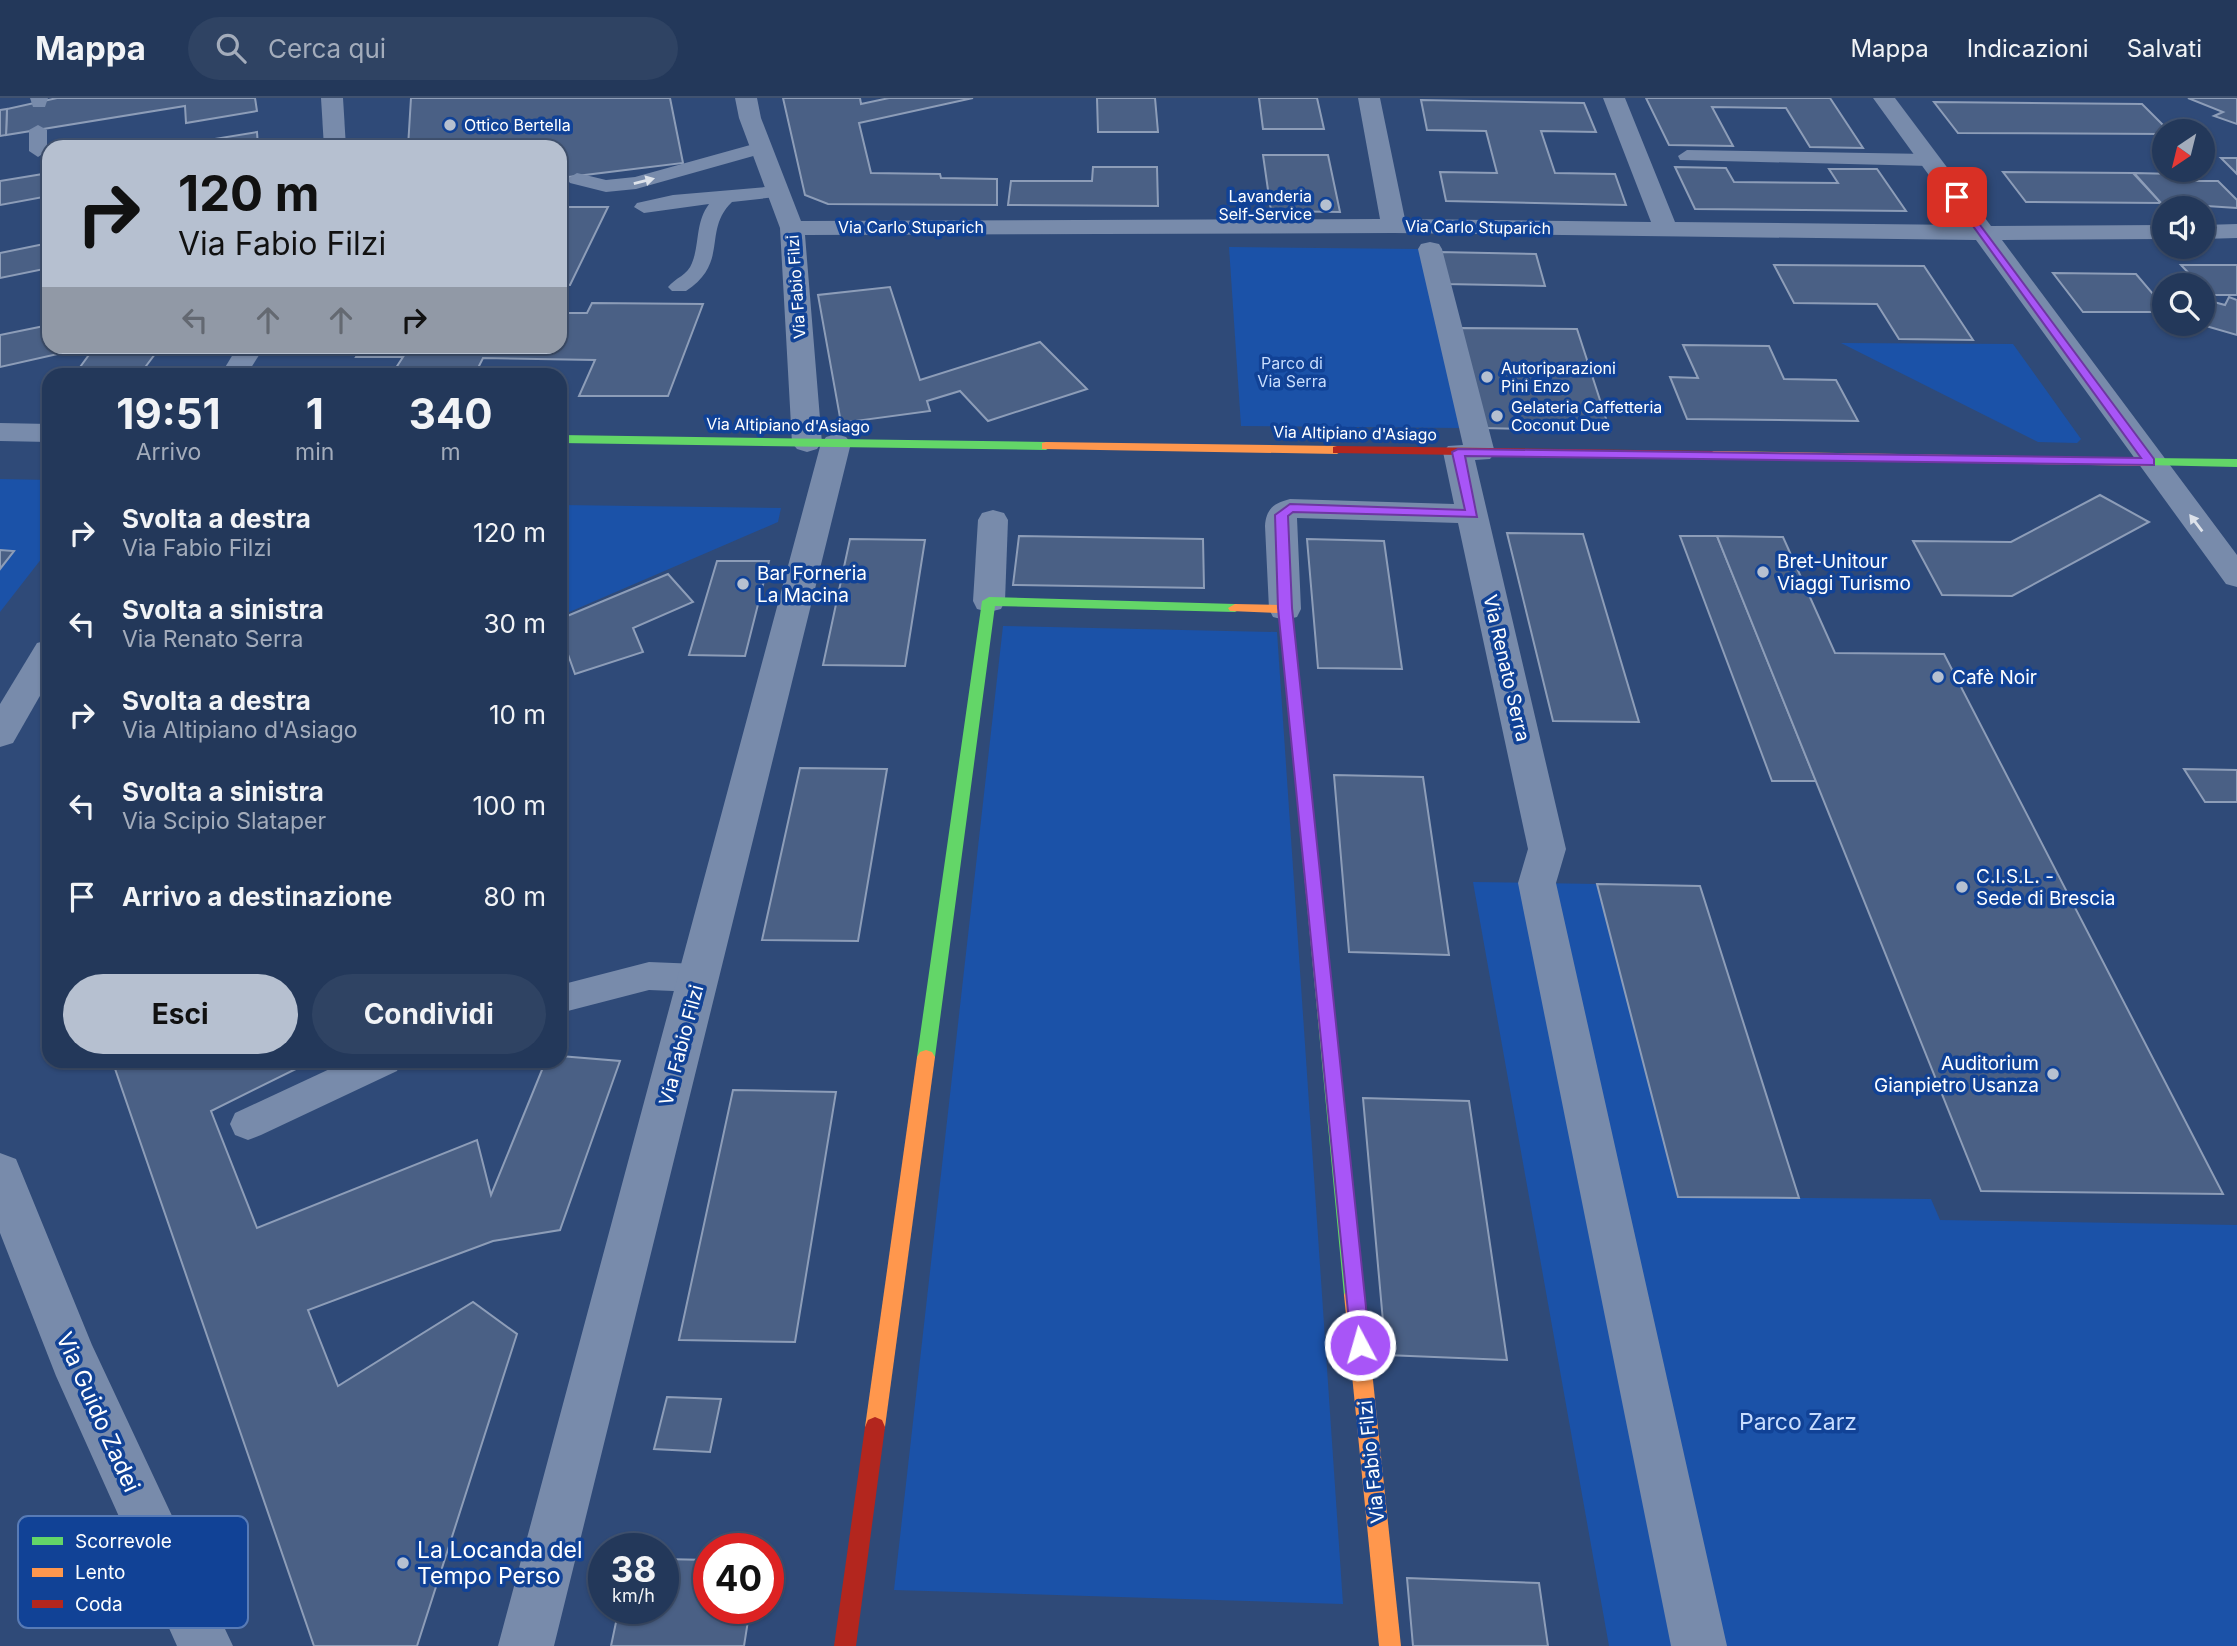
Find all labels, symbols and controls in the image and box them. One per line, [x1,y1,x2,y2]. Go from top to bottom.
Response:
search box [188,17,678,80]
text: Mappa [35,28,146,68]
icon: search [212,29,250,67]
text: Cerca qui [268,33,386,64]
text: Mappa [1850,34,1929,63]
text: Indicazioni [1967,34,2089,63]
text: Salvati [2127,34,2202,63]
place label: Ottico Bertella [464,115,571,135]
marker: Ottico Bertella [442,117,458,133]
north arrow [2152,119,2216,182]
map controls [2152,119,2215,336]
text: 120 m [178,164,319,223]
pin [1927,167,1987,227]
icon: right [63,168,154,259]
one-way arrow [633,175,655,186]
icon: arrive [1938,178,1976,216]
place label: Lavanderia Self-Service [1219,186,1312,224]
button: sound [2152,196,2215,259]
marker: Lavanderia Self-Service [1318,197,1334,213]
street label: Via Carlo Stuparich [1405,216,1551,238]
street label: Via Carlo Stuparich [838,217,984,237]
text: Via Fabio Filzi [178,224,386,263]
street label: Via Fabio Filzi [782,234,810,340]
button: search [2152,273,2215,336]
icon: left [176,301,214,339]
icon: ahead [249,301,287,339]
icon: ahead [322,301,360,339]
icon: right [395,301,433,339]
park label: Parco di Via Serra [1257,353,1327,391]
place label: Autoriparazioni Pini Enzo [1501,358,1616,396]
marker: Autoriparazioni Pini Enzo [1479,369,1495,385]
text: 19:51 [116,388,221,439]
text: 1 [306,388,324,439]
text: 340 [409,388,493,439]
place label: Gelateria Caffetteria Coconut Due [1511,397,1662,435]
marker: Gelateria Caffetteria Coconut Due [1489,408,1505,424]
street label: Via Altipiano d'Asiago [706,414,870,436]
street label: Via Altipiano d'Asiago [1273,422,1437,444]
text: Arrivo [136,438,201,466]
text: min [295,438,334,466]
text: m [441,438,461,466]
text: Svolta a destra [122,503,311,534]
icon: right [63,514,101,552]
one-way arrow [2188,514,2203,532]
text: 120 m [473,517,546,548]
text: Via Fabio Filzi [122,534,272,562]
place label: Bret-Unitour Viaggi Turismo [1777,550,1911,595]
place label: Bar Forneria La Macina [757,562,867,607]
marker: Bret-Unitour Viaggi Turismo [1755,564,1771,580]
marker: Bar Forneria La Macina [735,576,751,592]
street label: Via Renato Serra [1478,592,1535,744]
text: Svolta a sinistra [122,594,324,625]
icon: left [63,605,101,643]
text: 30 m [483,608,546,639]
text: Via Renato Serra [122,625,304,653]
place label: Cafè Noir [1952,666,2037,689]
marker: Cafè Noir [1930,669,1946,685]
text: Svolta a destra [122,685,311,716]
icon: right [63,696,101,734]
text: 10 m [489,699,546,730]
text: Via Altipiano d'Asiago [122,716,358,744]
text: Svolta a sinistra [122,776,324,807]
icon: left [63,787,101,825]
text: 100 m [473,790,546,821]
text: Via Scipio Slataper [122,807,326,835]
place label: C.I.S.L. - Sede di Brescia [1976,865,2115,910]
icon: arrive [63,878,101,916]
marker: C.I.S.L. - Sede di Brescia [1954,879,1970,895]
text: Arrivo a destinazione [122,881,392,912]
text: 80 m [483,881,546,912]
button: Esci [63,974,298,1054]
button: Condividi [312,974,546,1054]
street label: Via Fabio Filzi [654,982,709,1108]
place label: Auditorium Gianpietro Usanza [1874,1052,2039,1097]
marker: Auditorium Gianpietro Usanza [2045,1066,2061,1082]
position arrow [1323,1308,1397,1382]
street label: Via Guido Zadei [50,1328,146,1496]
street label: Via Fabio Filzi [1354,1399,1389,1525]
park label: Parco Zarz [1739,1408,1857,1436]
legend [18,1516,248,1628]
text: Scorrevole [75,1530,172,1553]
speed limit sign: 40 [693,1533,784,1624]
place label: La Locanda del Tempo Perso [417,1536,583,1590]
text: 38 [611,1548,656,1590]
marker: La Locanda del Tempo Perso [395,1555,411,1571]
text: Lento [75,1561,125,1584]
text: km/h [612,1585,655,1606]
text: Coda [75,1593,123,1616]

